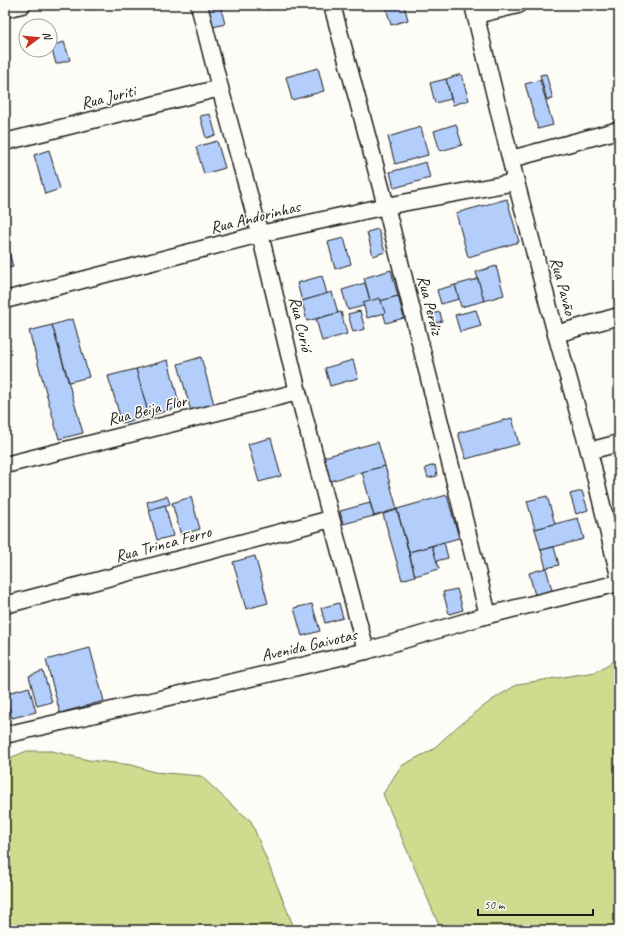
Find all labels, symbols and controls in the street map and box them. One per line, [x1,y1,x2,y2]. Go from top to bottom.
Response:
north arrow [18,18,58,58]
text: N [40,30,56,43]
street label: Rua Juriti [79,80,139,114]
street label: Rua Andorinhas [208,195,304,238]
street label: Rua Pavão [545,255,581,318]
street label: Rua Perdiz [413,273,448,338]
street label: Rua Curió [285,294,318,356]
street label: Rua Beija Flor [105,390,190,430]
street label: Rua Trinca Ferro [113,521,214,567]
street label: Avenida Gaivotas [259,623,361,666]
scale bar [478,891,593,917]
text: 50 m [484,897,506,913]

